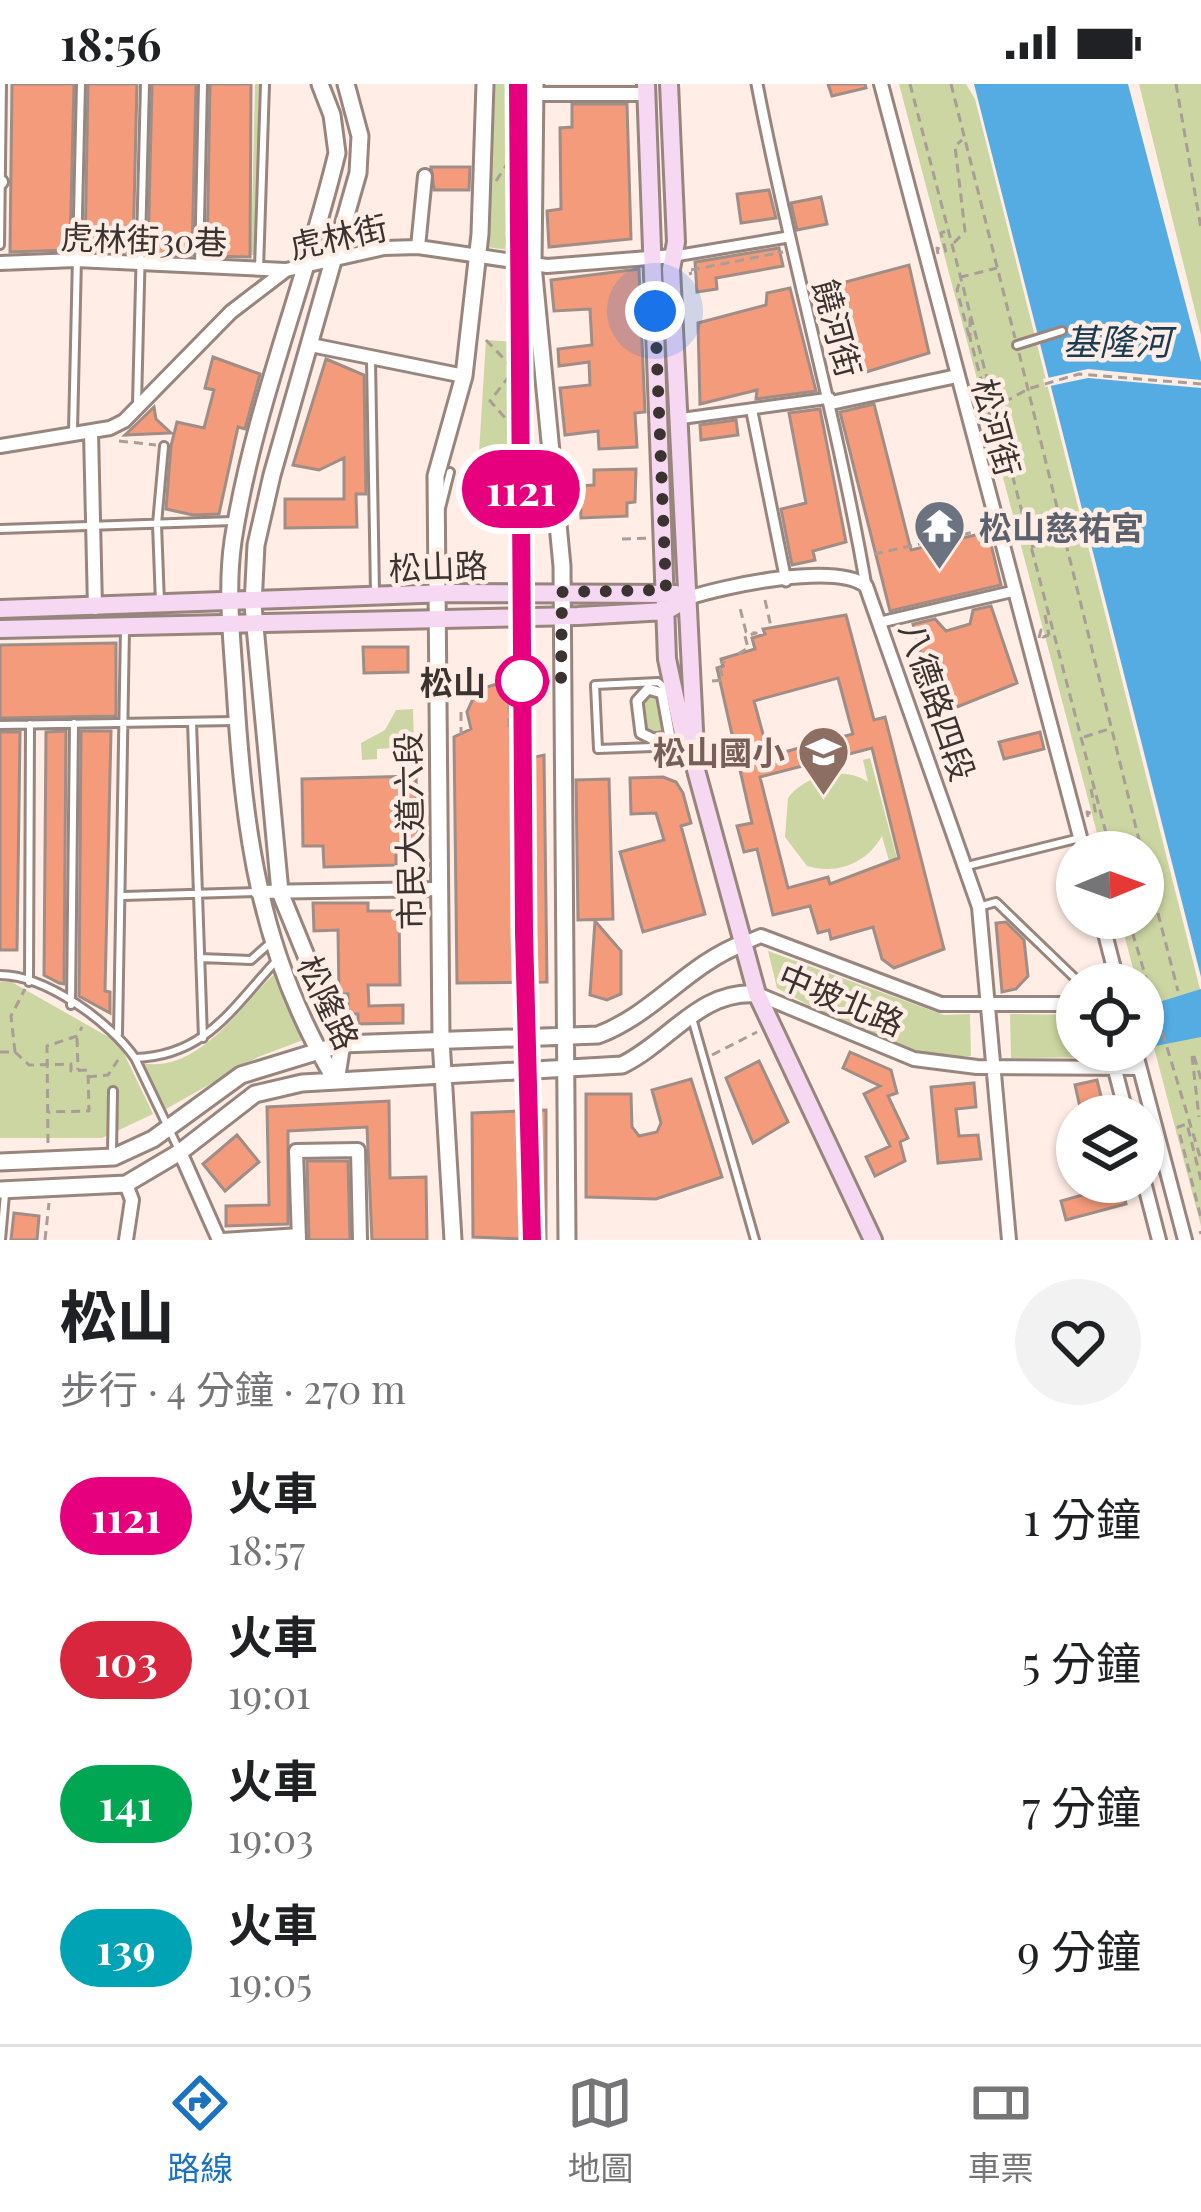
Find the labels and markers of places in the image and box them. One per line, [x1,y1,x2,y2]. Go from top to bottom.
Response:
temple icon: 松山慈祐宮 [912,498,968,572]
place label: 松山慈祐宮 [979,504,1144,548]
marker: 松山 [497,656,547,706]
place label: 松山 [420,659,486,703]
school or university icon: 松山國小 [796,723,852,797]
place label: 松山國小 [653,729,785,773]

